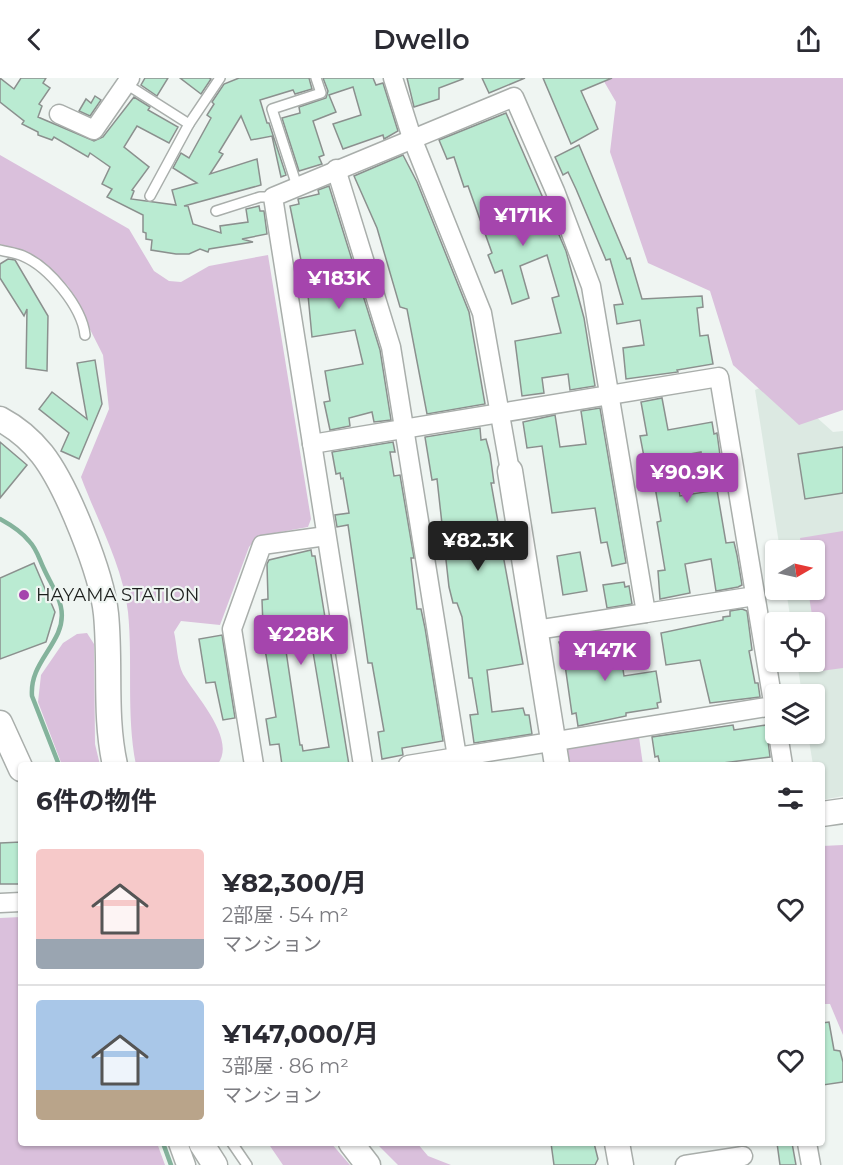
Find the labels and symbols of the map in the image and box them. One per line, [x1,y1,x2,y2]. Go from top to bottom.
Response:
pin: ¥171K [481,196,565,247]
pin: ¥183K [297,259,381,310]
pin: ¥90.9K [638,453,736,504]
pin: ¥82.3K [429,521,527,572]
north arrow [765,540,825,600]
place label: HAYAMA STATION [36,584,199,606]
marker: HAYAMA STATION [17,588,31,602]
pin: ¥228K [259,615,343,666]
pin: ¥147K [563,631,647,682]

